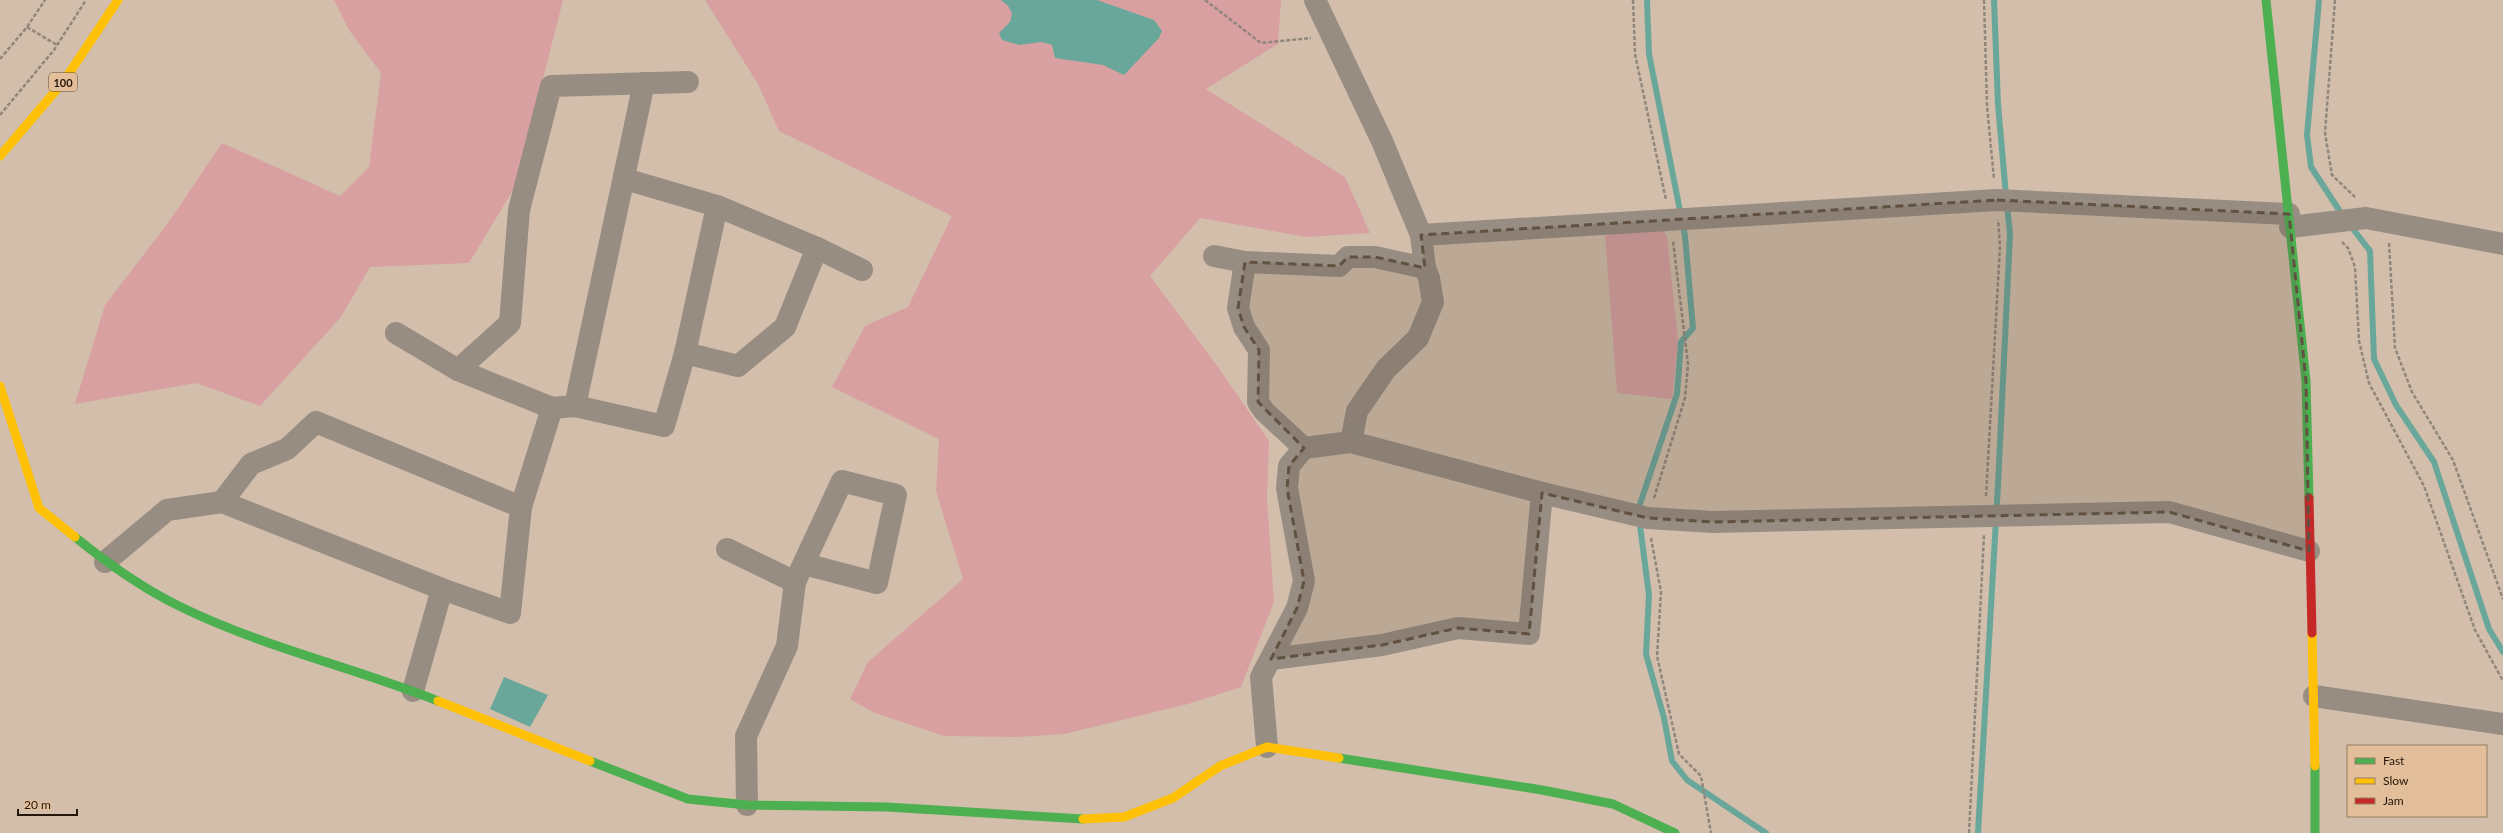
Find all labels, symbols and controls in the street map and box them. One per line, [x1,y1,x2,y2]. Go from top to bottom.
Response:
road number: 100 [49,73,77,91]
legend [2347,745,2487,817]
text: Fast [2383,753,2405,768]
text: Slow [2383,773,2409,788]
scale bar [18,791,77,817]
text: Jam [2383,793,2404,808]
text: 20 m [24,797,51,812]

